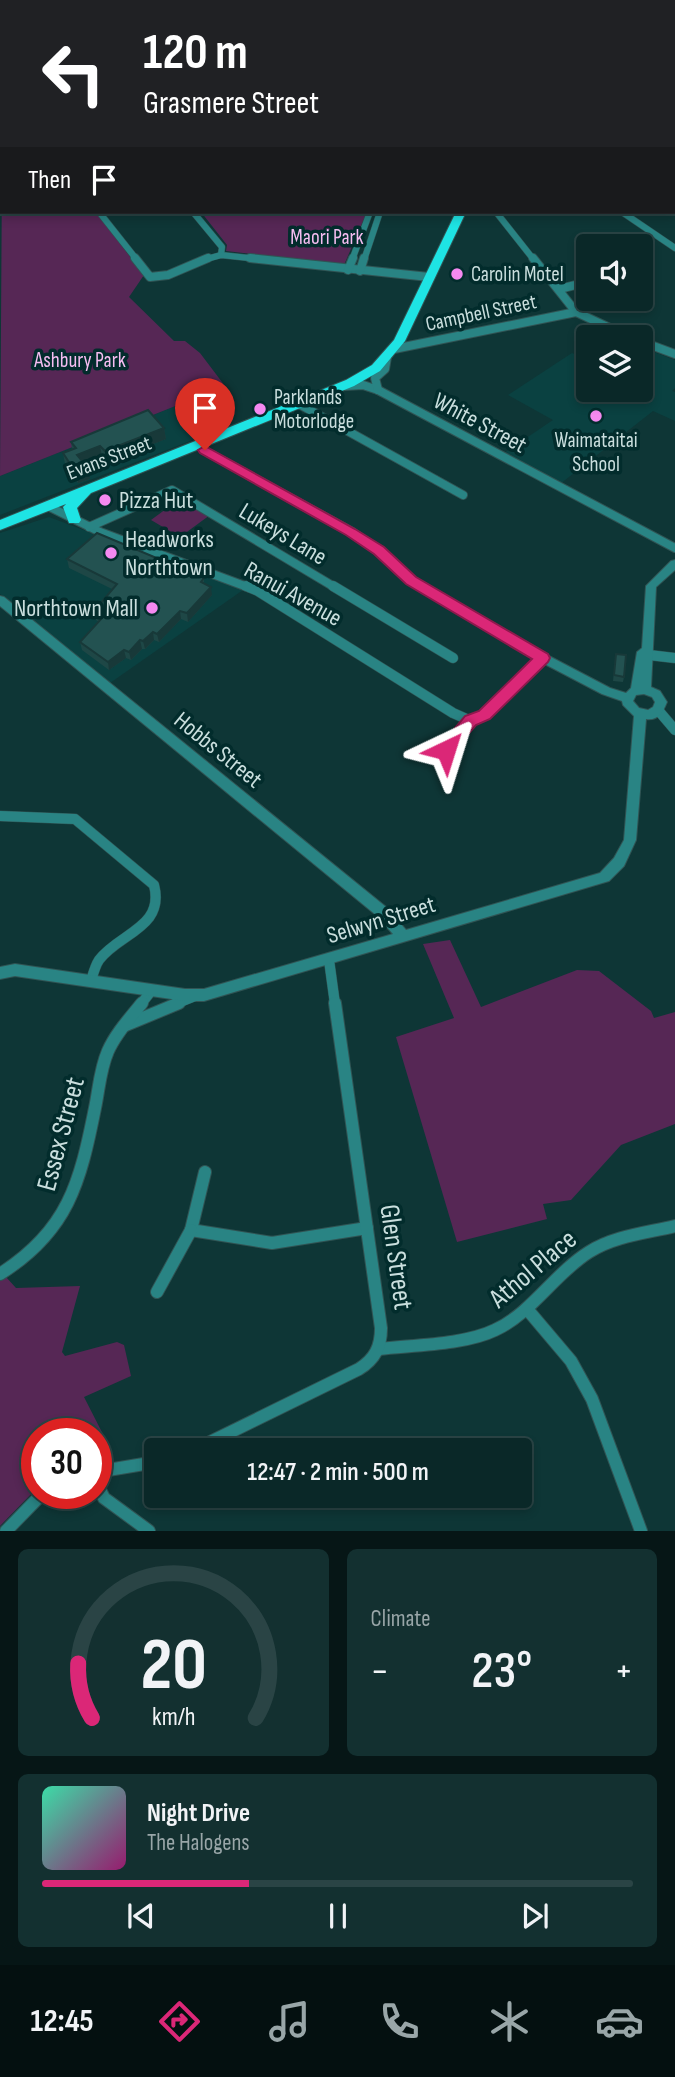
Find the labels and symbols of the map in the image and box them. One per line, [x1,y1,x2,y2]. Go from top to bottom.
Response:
park label: Maori Park [290,225,364,250]
place label: Carolin Motel [471,262,564,287]
marker: Carolin Motel [449,266,465,282]
street label: Campbell Street [423,289,539,337]
park label: Ashbury Park [33,348,126,373]
pin [175,378,235,450]
place label: Parklands Motorlodge [274,385,354,434]
street label: White Street [428,386,532,460]
marker: Parklands Motorlodge [252,401,268,417]
marker: Waimataitai School [588,408,604,424]
place label: Waimataitai School [554,428,638,477]
street label: Evans Street [63,430,155,486]
place label: Pizza Hut [119,486,193,515]
marker: Pizza Hut [97,492,113,508]
street label: Lukeys Lane [234,497,332,571]
place label: Headworks Northtown [125,525,214,582]
marker: Headworks Northtown [103,545,119,561]
street label: Ranui Avenue [239,555,347,633]
place label: Northtown Mall [14,594,138,623]
marker: Northtown Mall [144,600,160,616]
street label: Hobbs Street [168,706,268,794]
position arrow [409,713,483,787]
street label: Selwyn Street [323,890,439,950]
street label: Essex Street [30,1074,92,1194]
street label: Glen Street [372,1202,420,1312]
street label: Athol Place [482,1223,583,1316]
speed limit sign: 30 [21,1418,112,1509]

